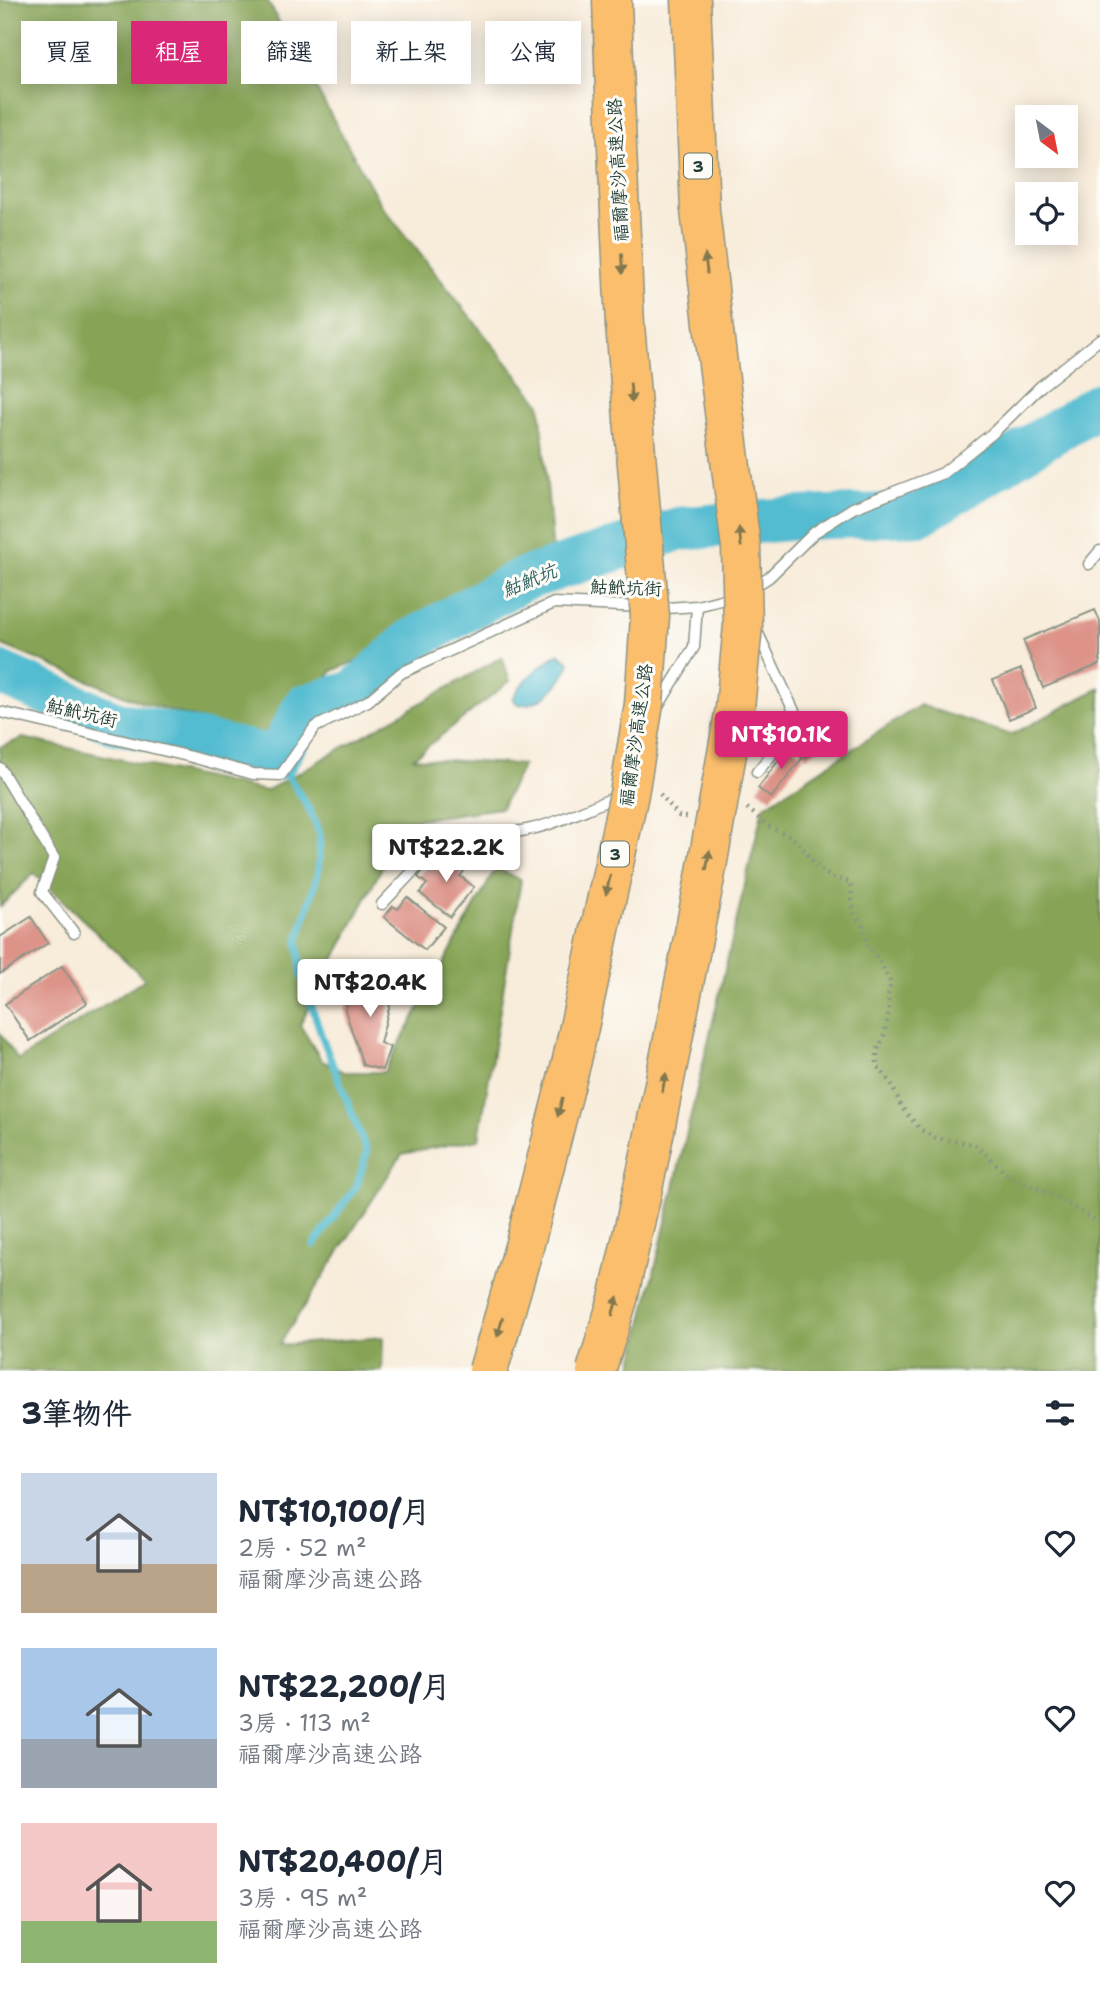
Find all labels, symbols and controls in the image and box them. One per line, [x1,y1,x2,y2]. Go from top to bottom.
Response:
chip: 買屋 [21,21,117,84]
chip: 租屋 [131,21,227,84]
chip: 篩選 [241,21,337,84]
chip: 新上架 [351,21,471,84]
chip: 公寓 [485,21,581,84]
street label: 福爾摩沙高速公路 [602,97,634,243]
north arrow [1015,105,1078,168]
map controls [1015,105,1078,245]
road number: 3 [684,154,712,178]
button: locate [1015,182,1078,245]
one-way arrow [617,253,628,275]
one-way arrow [701,253,712,275]
one-way arrow [626,382,637,404]
one-way arrow [734,526,745,548]
water label: 鮕鮘坑 [498,557,562,603]
street label: 鮕鮘坑街 [590,575,662,601]
street label: 福爾摩沙高速公路 [614,662,658,808]
street label: 鮕鮘坑街 [44,693,120,733]
pin: NT$10.1K [709,712,853,771]
text: NT$10.1K [731,719,831,749]
pin: NT$22.2K [374,824,518,884]
text: NT$22.2K [388,832,504,862]
road number: 3 [601,842,629,866]
one-way arrow [703,849,714,871]
one-way arrow [602,874,613,896]
pin: NT$20.4K [298,960,442,1019]
text: NT$20.4K [313,967,427,997]
one-way arrow [658,1072,669,1094]
one-way arrow [554,1097,565,1119]
one-way arrow [611,1295,621,1316]
one-way arrow [495,1317,505,1338]
text: 3筆物件 [21,1393,132,1434]
icon: filters [1041,1394,1079,1432]
text: NT$10,100/月 [238,1491,431,1532]
icon: home [77,1501,161,1585]
icon: heart [1041,1524,1079,1562]
text: 2房 · 52 m² [238,1533,367,1563]
text: 福爾摩沙高速公路 [238,1564,422,1594]
text: NT$22,200/月 [238,1666,451,1707]
icon: home [77,1676,161,1760]
icon: heart [1041,1699,1079,1737]
text: 3房 · 113 m² [238,1708,371,1738]
text: 福爾摩沙高速公路 [238,1739,422,1769]
text: NT$20,400/月 [238,1841,448,1882]
icon: home [77,1851,161,1935]
icon: heart [1041,1874,1079,1912]
text: 3房 · 95 m² [238,1883,367,1913]
text: 福爾摩沙高速公路 [238,1914,422,1944]

